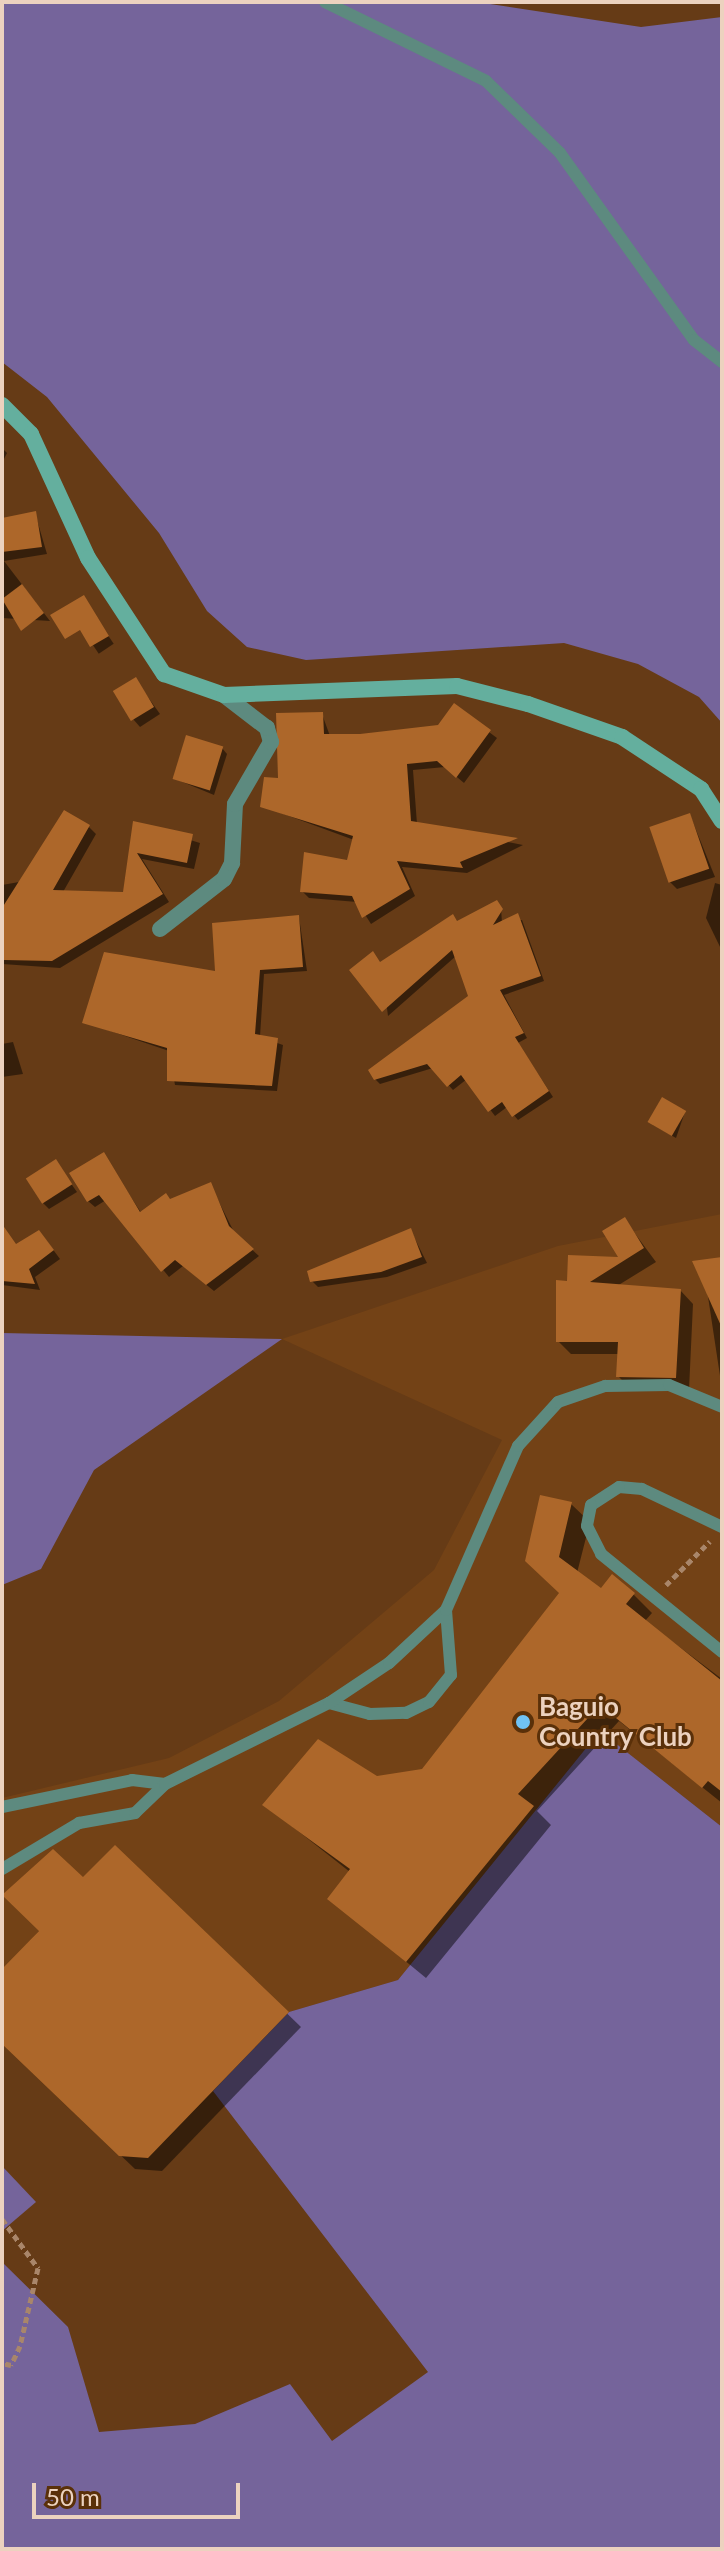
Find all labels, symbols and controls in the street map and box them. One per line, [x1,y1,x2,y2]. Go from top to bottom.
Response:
place label: Baguio Country Club [539,1691,692,1752]
marker: Baguio Country Club [514,1713,532,1731]
scale bar [36,2467,244,2517]
text: 50 m [46,2482,100,2511]

